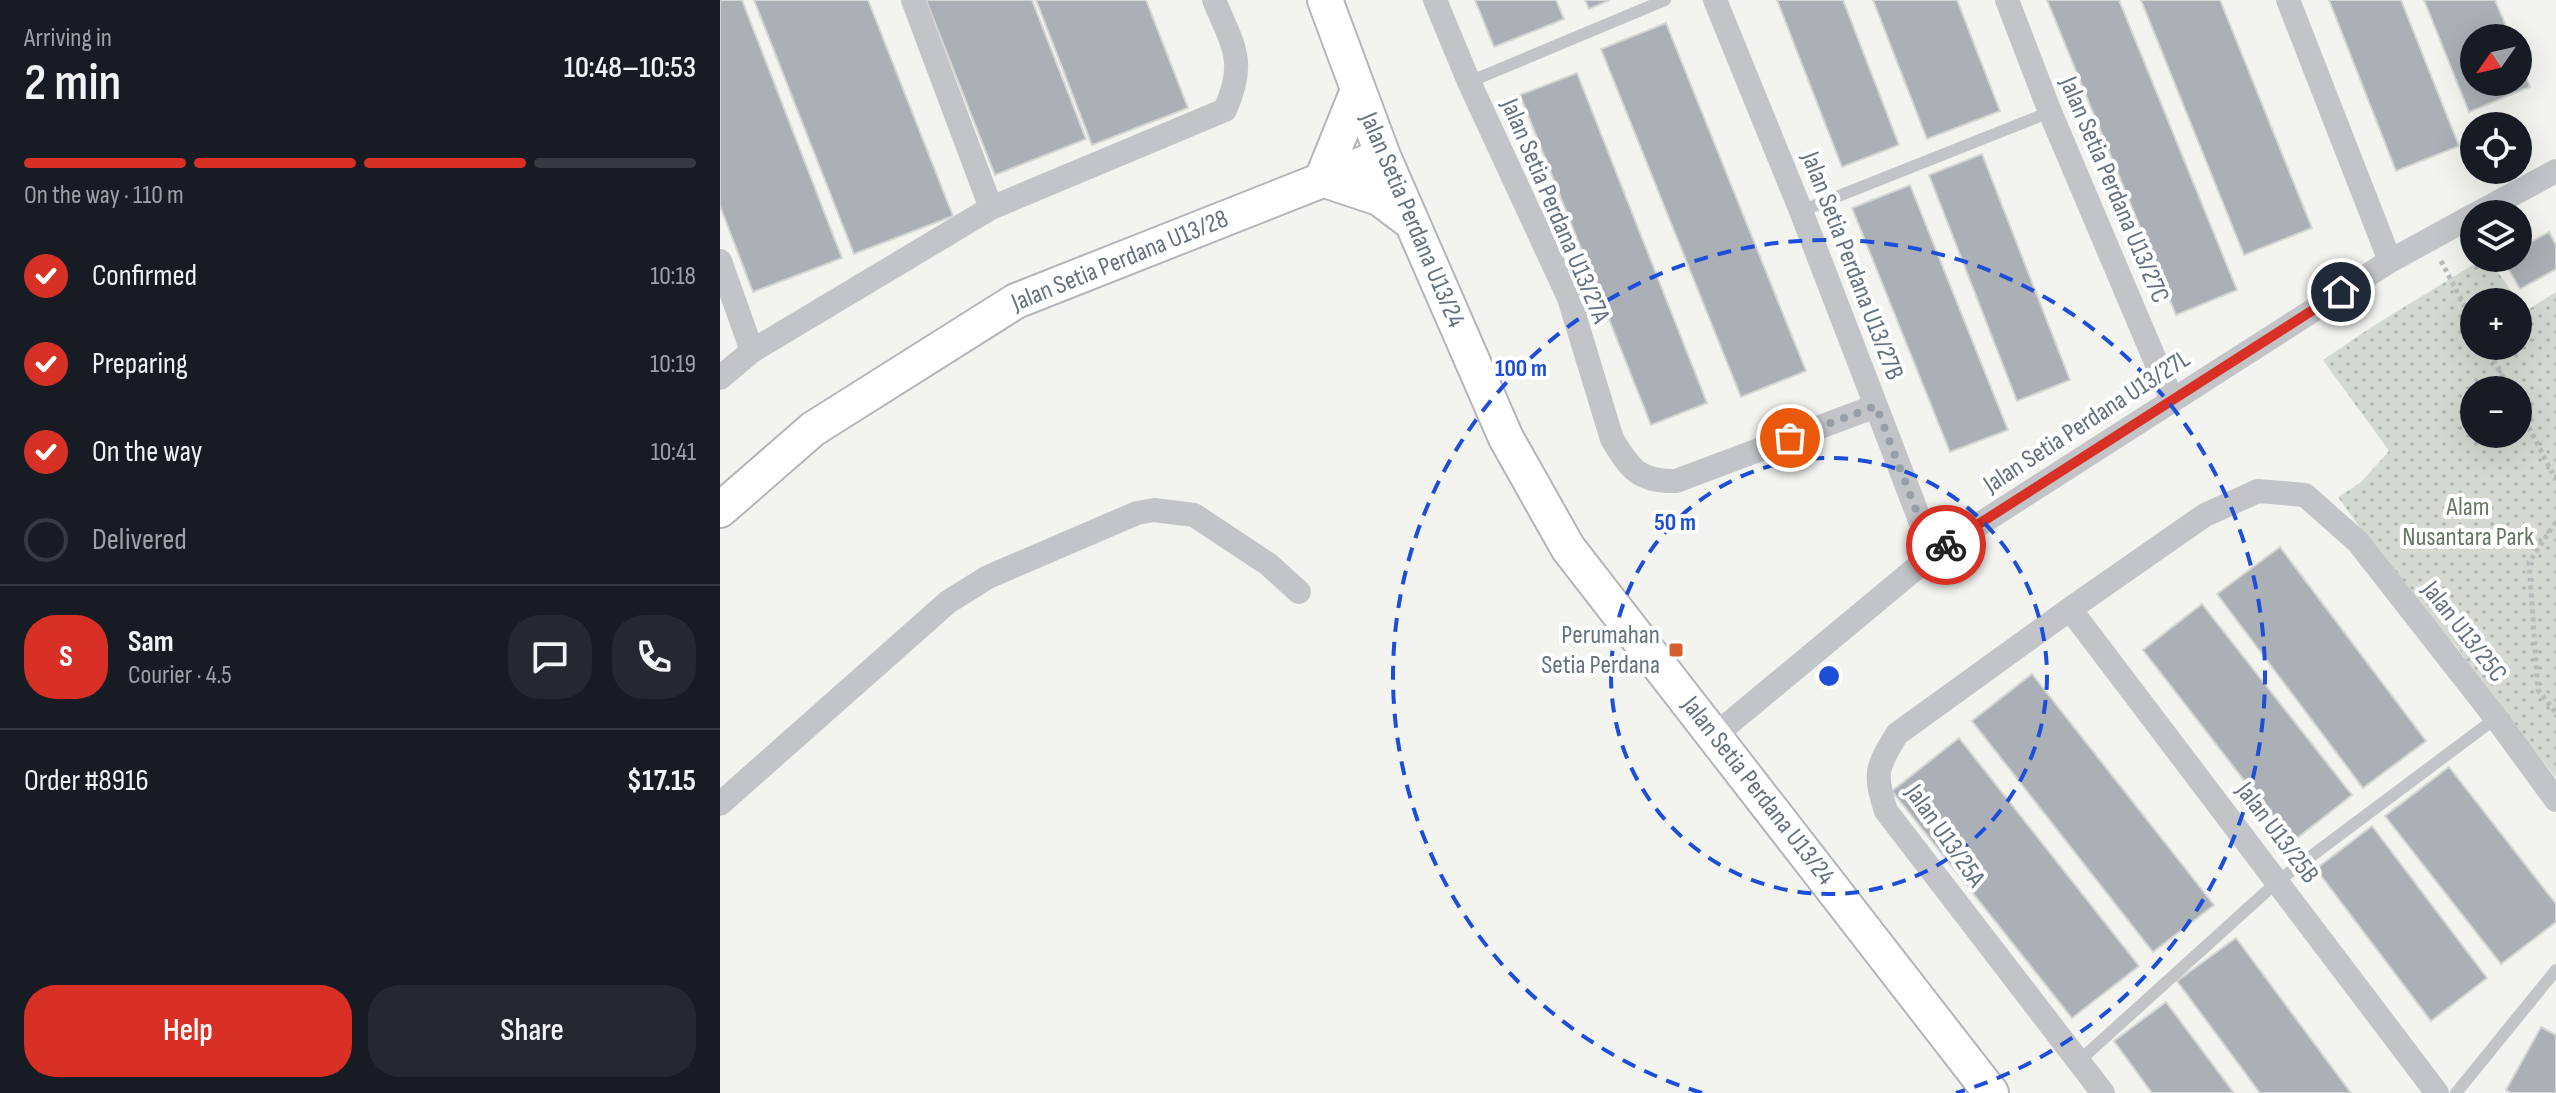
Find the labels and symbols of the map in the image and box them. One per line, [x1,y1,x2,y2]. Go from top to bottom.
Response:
north arrow [2460,24,2532,96]
street label: Jalan Setia Perdana U13/27C [2052,71,2176,308]
street label: Jalan Setia Perdana U13/27A [1493,93,1617,329]
street label: Jalan Setia Perdana U13/24 [1352,107,1471,332]
street label: Jalan Setia Perdana U13/27B [1794,147,1910,384]
street label: Jalan Setia Perdana U13/28 [1006,203,1233,319]
pin [2307,258,2375,326]
street label: Jalan Setia Perdana U13/27L [1977,343,2196,501]
text: 100 m [1495,354,1547,383]
pin [1756,404,1824,472]
park label: Alam Nusantara Park [2402,492,2534,553]
courier [1906,505,1986,585]
text: 50 m [1654,508,1696,537]
street label: Jalan U13/25C [2414,575,2513,689]
place label: Perumahan Setia Perdana [1541,620,1660,681]
marker: Perumahan Setia Perdana [1667,641,1685,659]
centre of rings [1815,662,1843,690]
street label: Jalan Setia Perdana U13/24 [1674,690,1841,891]
street label: Jalan U13/25B [2228,776,2325,890]
street label: Jalan U13/25A [1898,778,1992,894]

